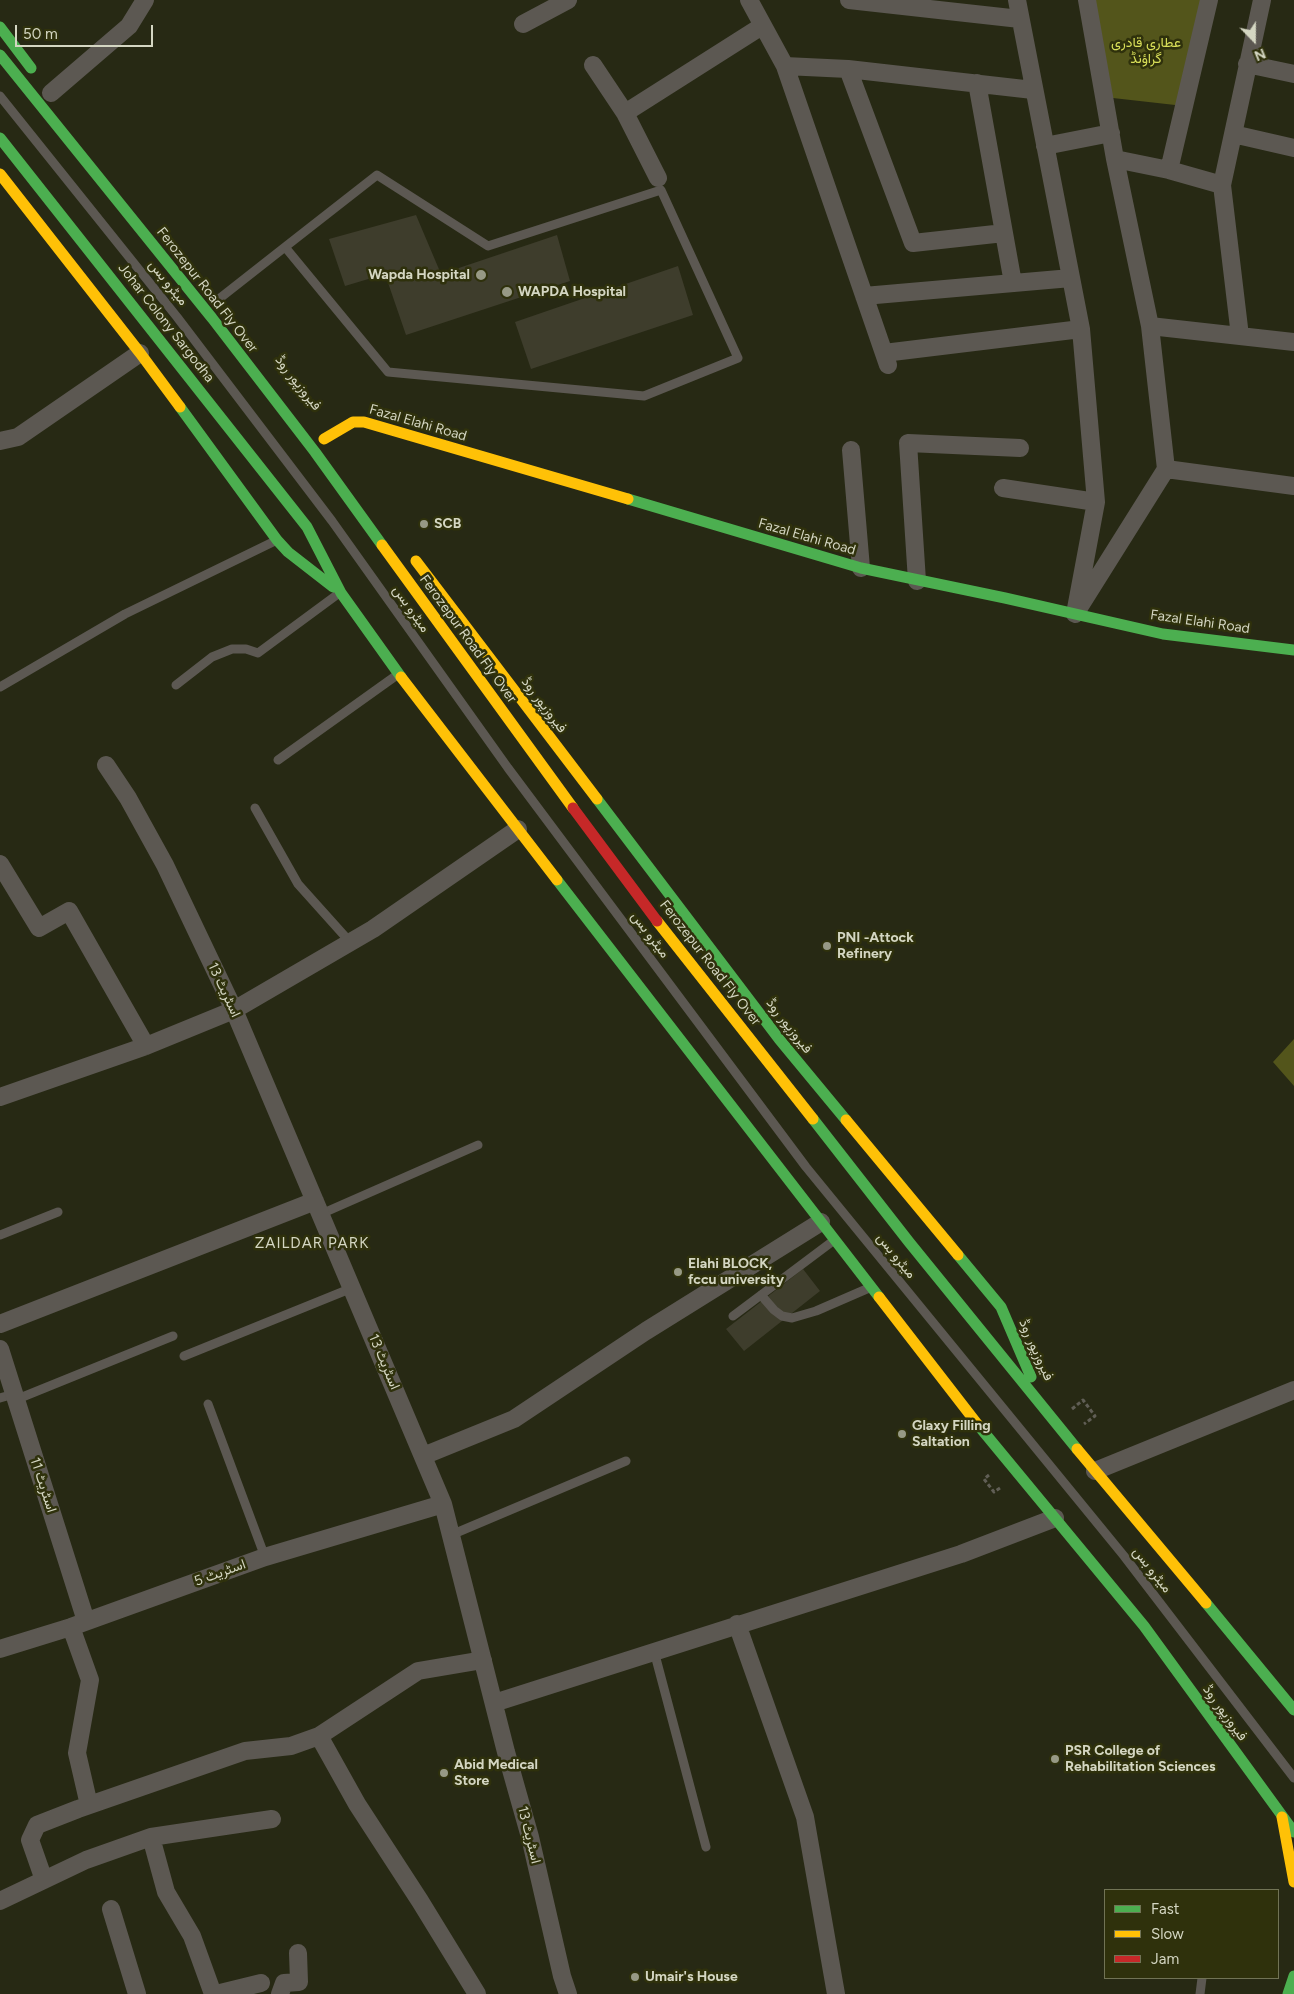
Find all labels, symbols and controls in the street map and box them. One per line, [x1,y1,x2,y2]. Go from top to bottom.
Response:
scale bar [18,15,155,47]
north arrow [1229,15,1279,65]
text: 50 m [23,25,58,43]
park label: عطاری قادری گراؤنڈ [1111,35,1181,68]
text: N [1252,44,1268,64]
street label: Ferozepur Road Fly Over [153,224,261,356]
street label: میٹرو بس [145,257,191,309]
street label: Johar Colony Sargodha [114,260,218,386]
place label: Wapda Hospital [368,267,470,283]
marker: Wapda Hospital [474,268,488,282]
place label: WAPDA Hospital [518,284,626,300]
marker: WAPDA Hospital [500,285,514,299]
street label: فیروزپور روڈ [271,352,325,414]
street label: Fazal Elahi Road [367,401,469,445]
street label: Fazal Elahi Road [756,515,858,559]
place label: SCB [434,516,461,532]
marker: SCB [418,518,430,530]
street label: Ferozepur Road Fly Over [416,572,520,706]
street label: میٹرو بس [389,582,433,636]
street label: Fazal Elahi Road [1149,607,1251,637]
street label: فیروزپور روڈ [518,674,570,736]
street label: Ferozepur Road Fly Over [656,897,764,1029]
street label: میٹرو بس [627,909,673,961]
place label: PNI -Attock Refinery [837,930,914,962]
marker: PNI -Attock Refinery [821,940,833,952]
street label: اسٹریٹ 13 [204,960,244,1020]
street label: فیروزپور روڈ [762,995,816,1057]
street label: میٹرو بس [873,1230,919,1282]
district label: ZAILDAR PARK [253,1235,371,1253]
place label: Elahi BLOCK, fccu university [688,1256,784,1288]
marker: Elahi BLOCK, fccu university [672,1266,684,1278]
street label: فیروزپور روڈ [1015,1317,1057,1383]
street label: اسٹریٹ 13 [365,1332,403,1392]
place label: Glaxy Filling Saltation [912,1418,991,1450]
marker: Glaxy Filling Saltation [896,1428,908,1440]
street label: اسٹریٹ 11 [26,1455,60,1515]
street label: میٹرو بس [1129,1544,1175,1596]
street label: اسٹریٹ 5 [192,1556,248,1590]
street label: فیروزپور روڈ [1199,1682,1251,1744]
place label: PSR College of Rehabilitation Sciences [1065,1743,1215,1775]
marker: PSR College of Rehabilitation Sciences [1049,1753,1061,1765]
place label: Abid Medical Store [454,1757,538,1790]
marker: Abid Medical Store [438,1767,450,1779]
street label: اسٹریٹ 13 [514,1805,544,1865]
legend [1104,1889,1279,1979]
text: Fast [1151,1900,1179,1918]
text: Slow [1151,1925,1184,1943]
text: Jam [1151,1950,1179,1968]
place label: Umair's House [645,1969,738,1985]
marker: Umair's House [629,1971,641,1983]

